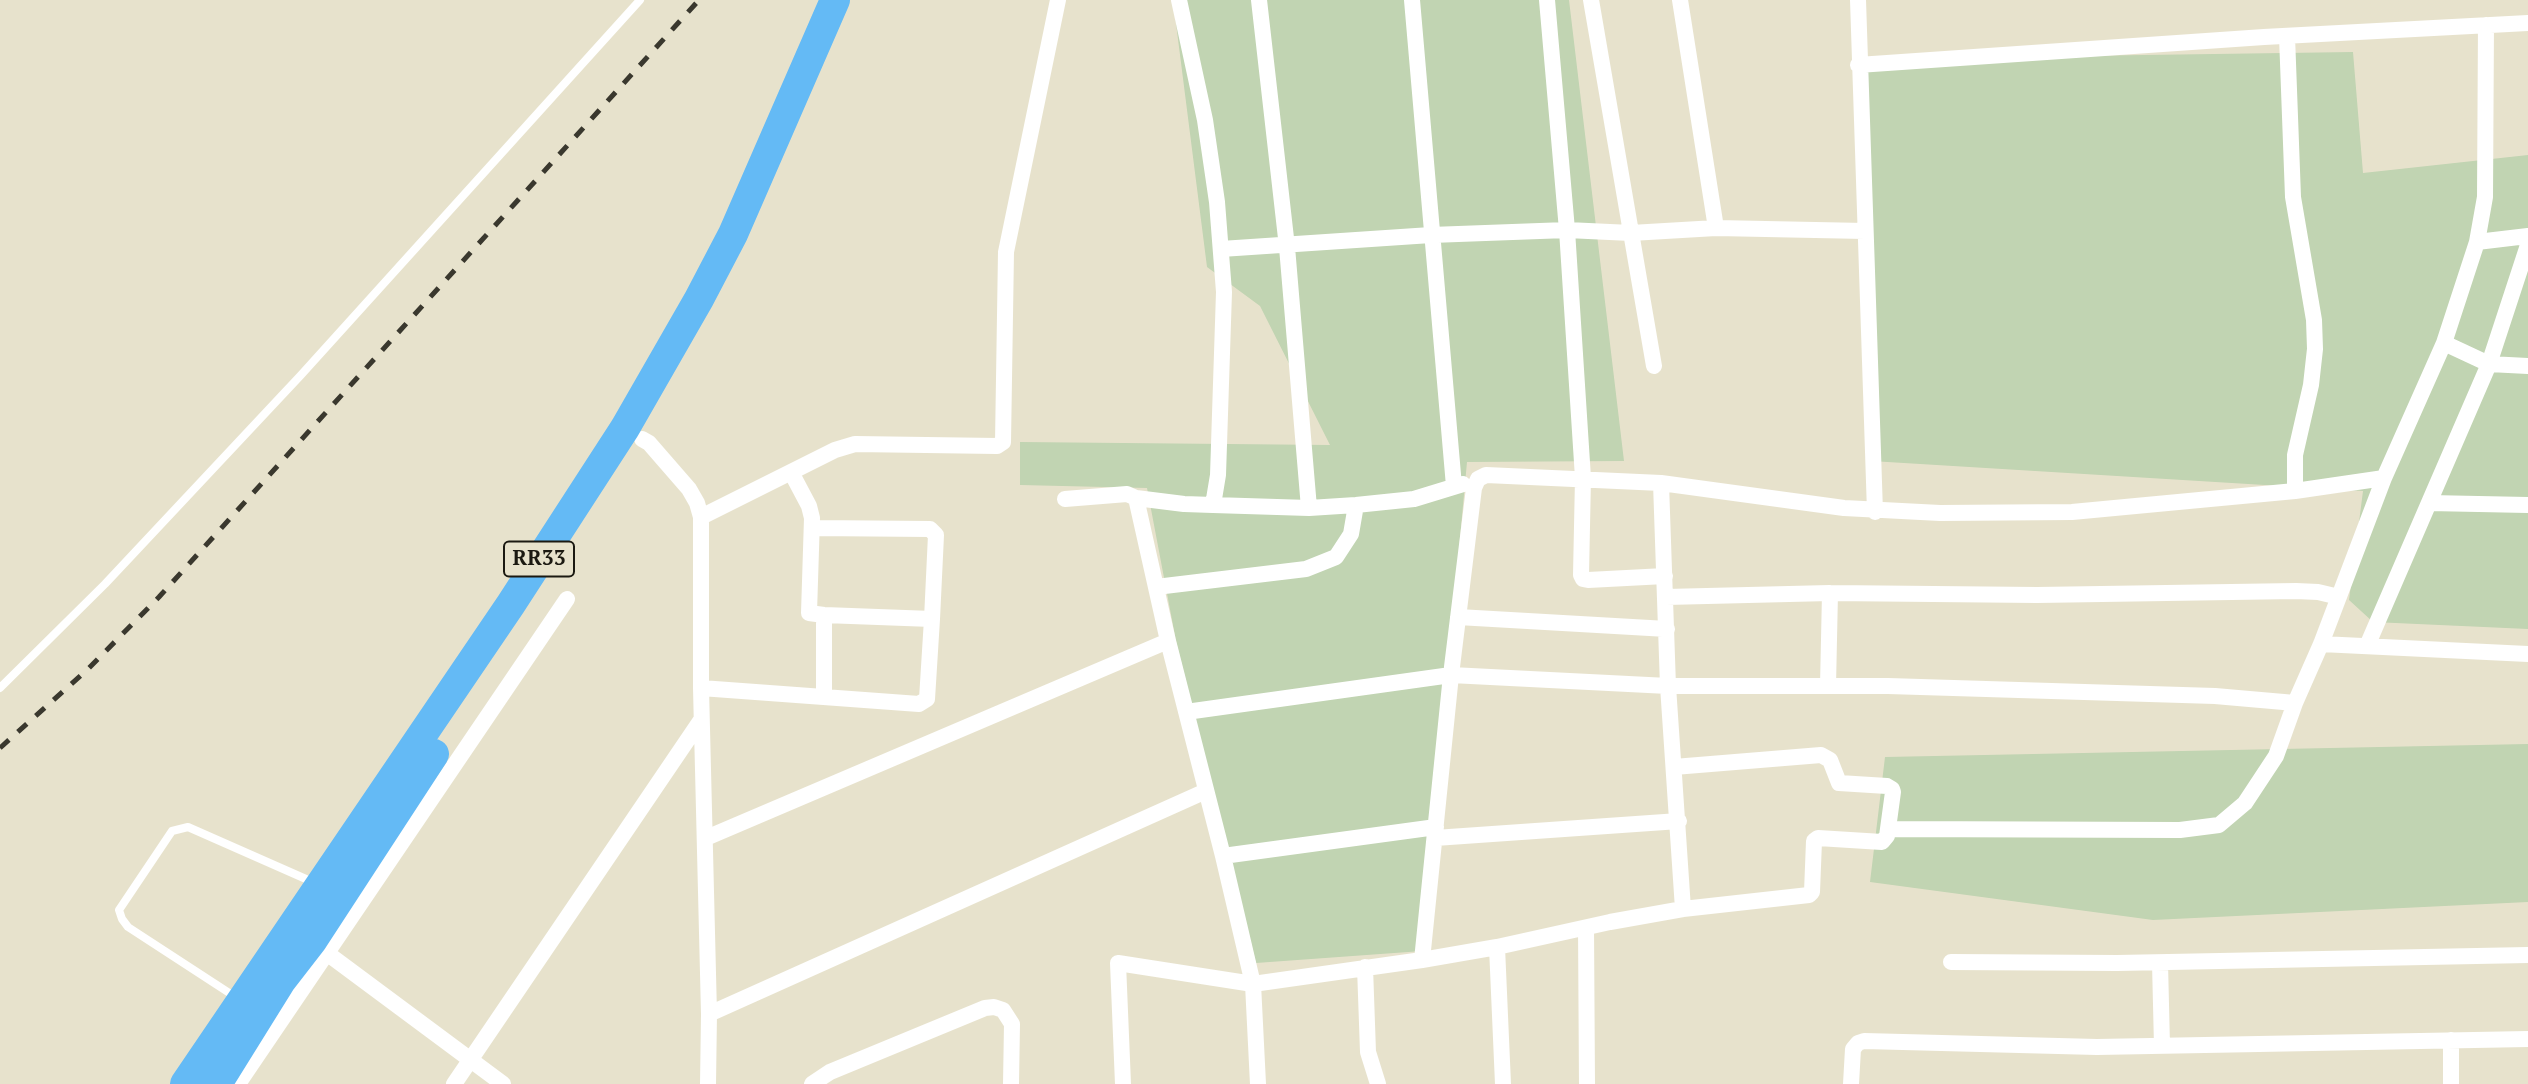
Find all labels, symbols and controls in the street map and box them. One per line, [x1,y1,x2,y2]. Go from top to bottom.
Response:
road number: RR33 [504,542,574,576]

